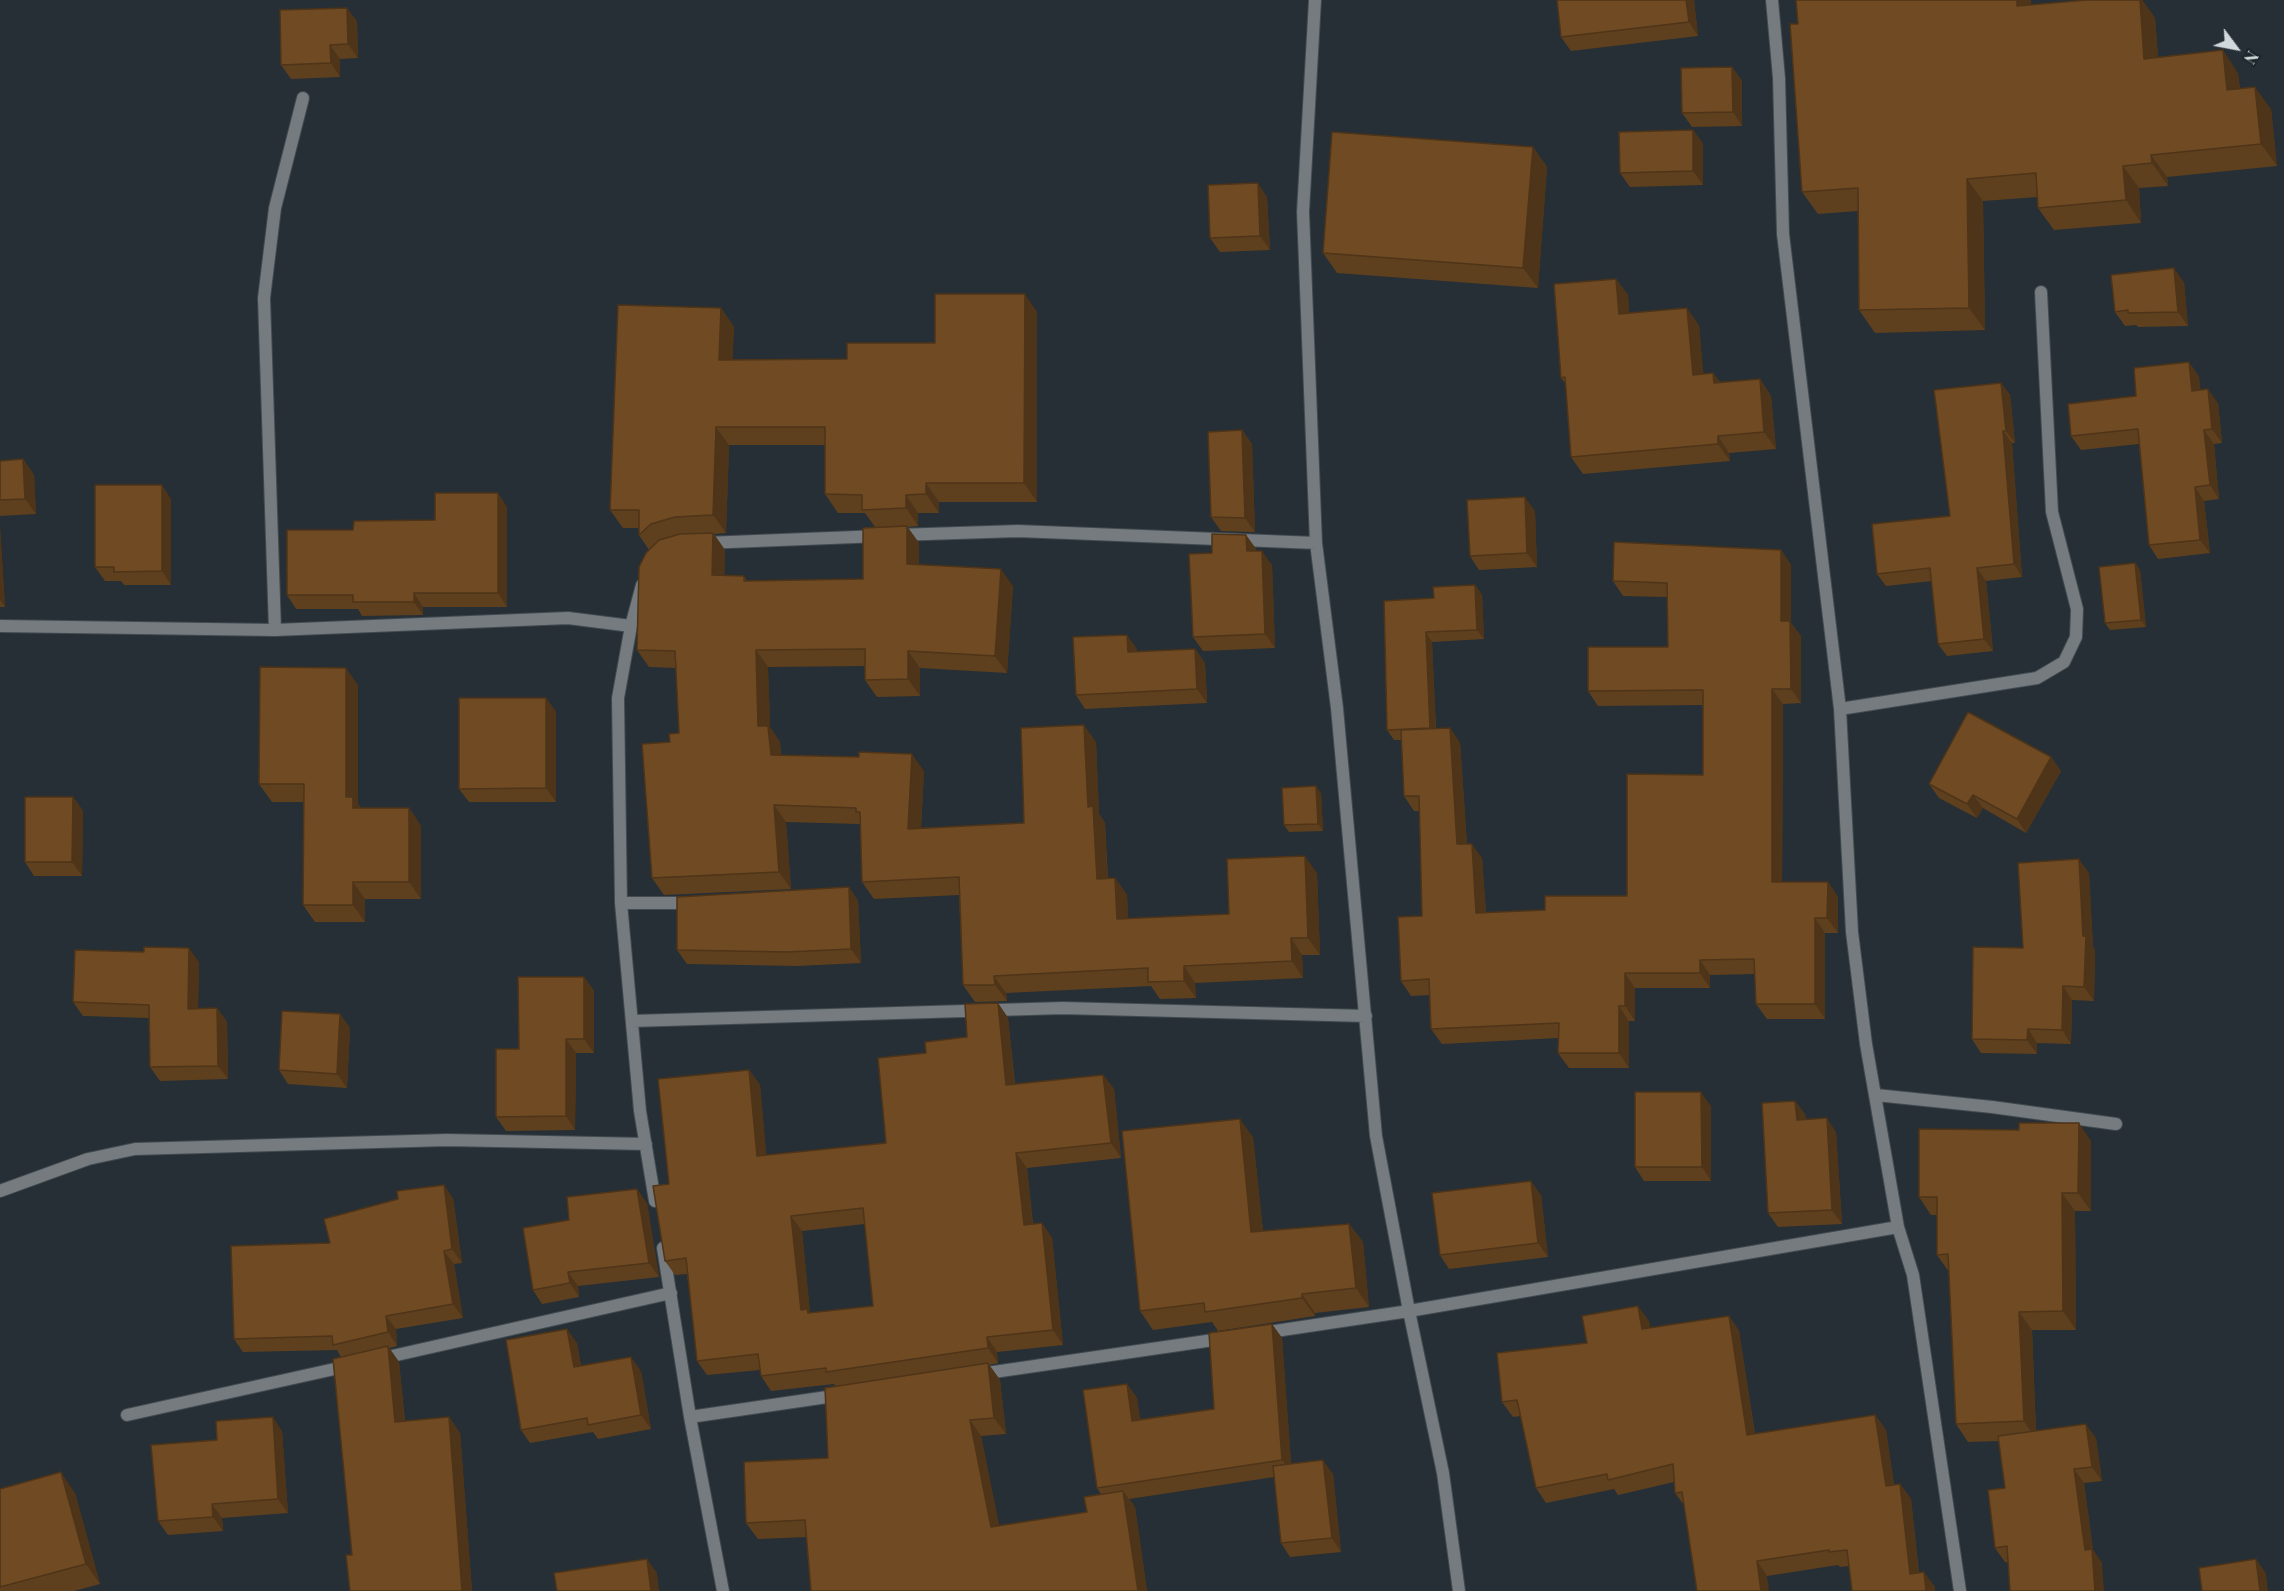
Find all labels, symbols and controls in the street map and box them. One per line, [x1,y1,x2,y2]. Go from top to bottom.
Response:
north arrow [2206,18,2266,78]
text: N [2240,47,2264,68]

